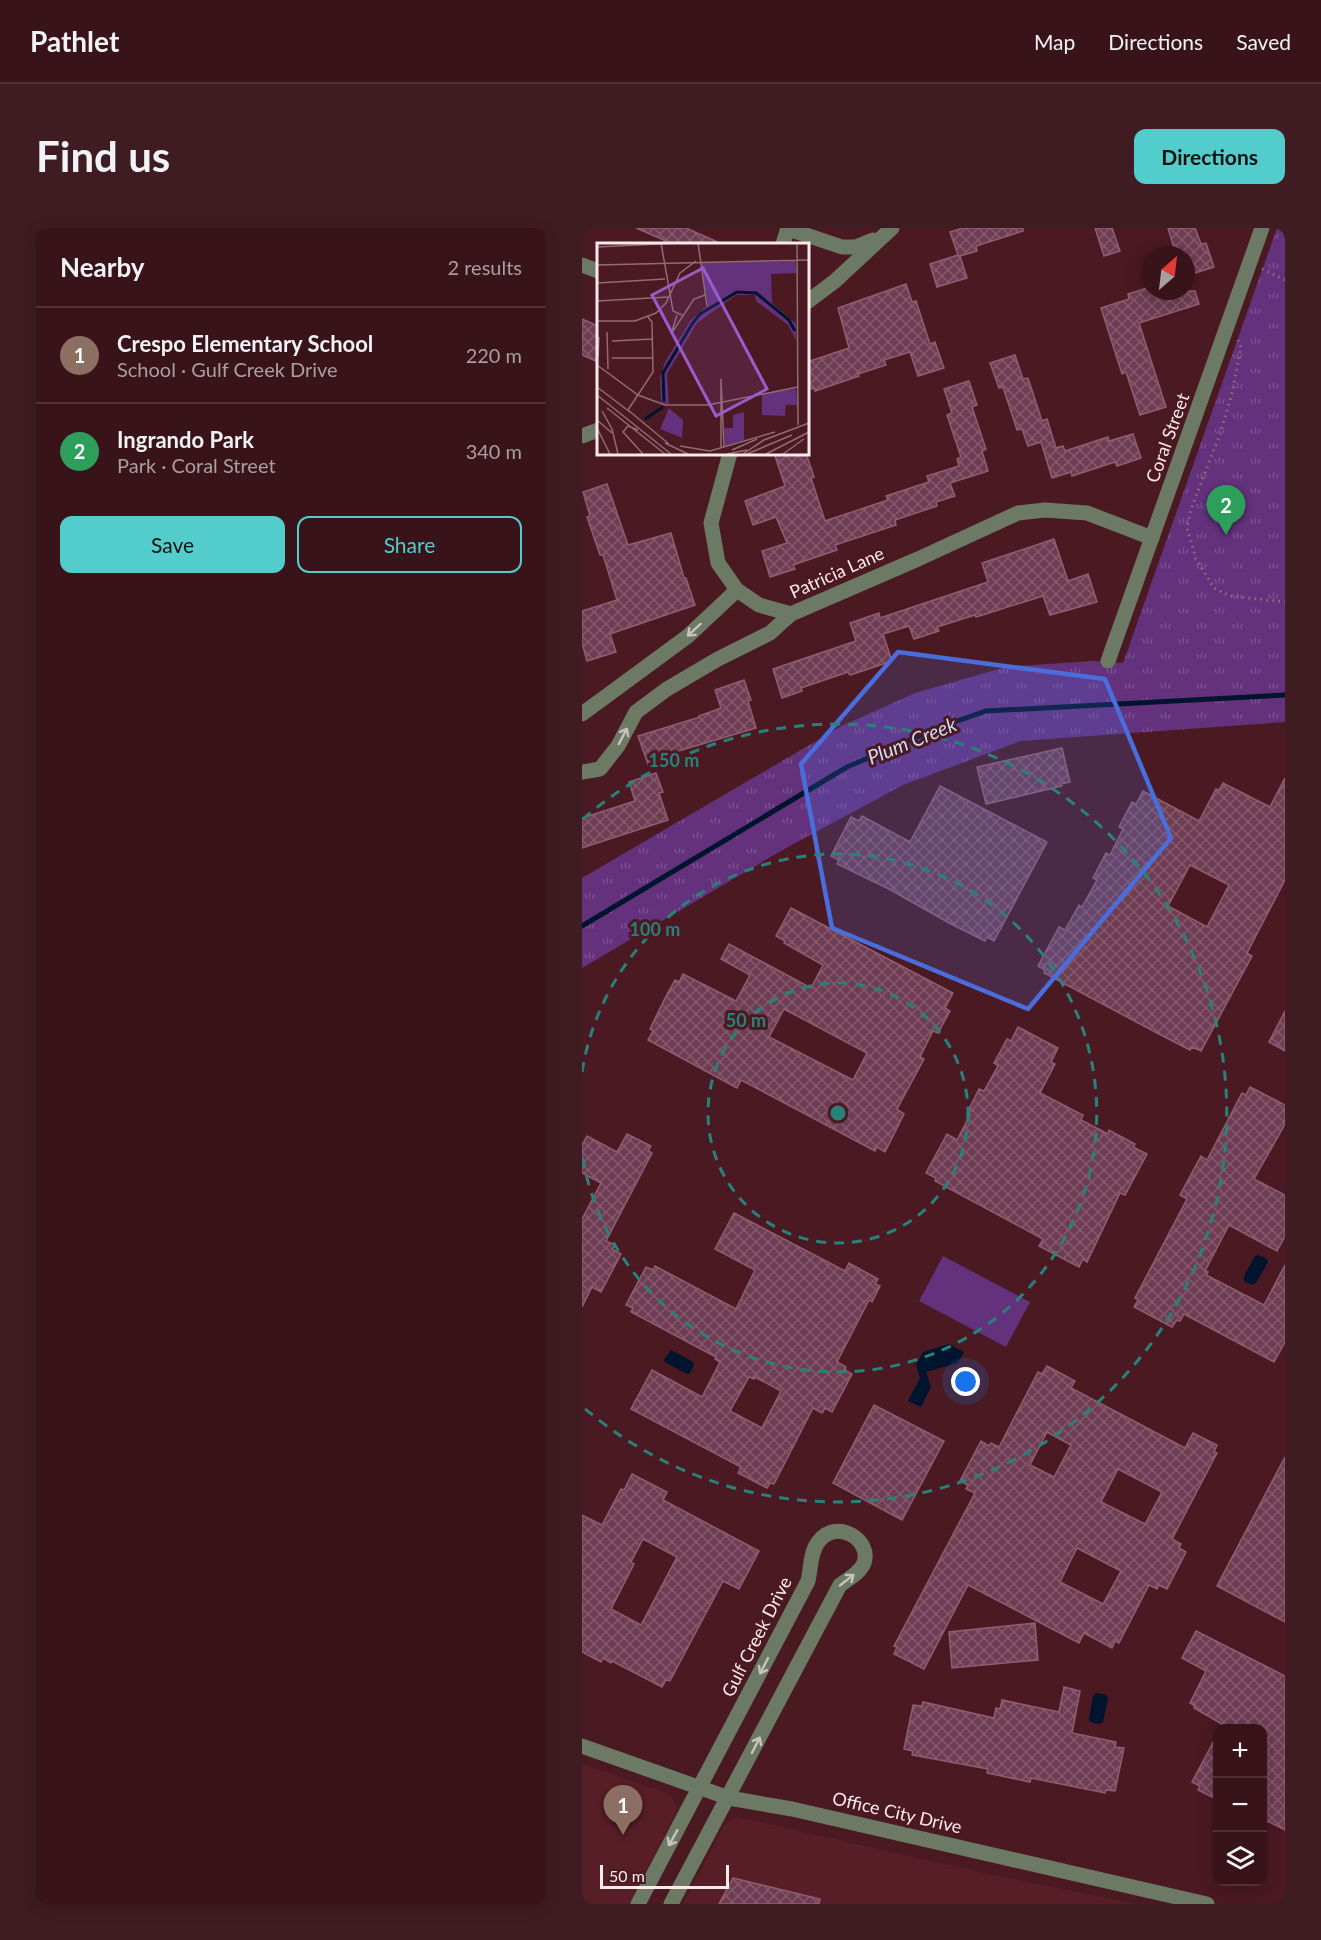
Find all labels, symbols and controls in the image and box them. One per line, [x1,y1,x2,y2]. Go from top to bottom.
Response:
text: Pathlet [30,24,119,58]
text: Map [1034,29,1075,54]
text: Directions [1108,29,1203,54]
text: Saved [1236,29,1291,54]
button: Directions [1134,129,1285,184]
text: Find us [36,131,170,181]
inset map [597,243,808,454]
north arrow [1141,246,1195,300]
text: Nearby [60,251,145,283]
text: 2 results [447,255,522,279]
text: Crespo Elementary School [117,330,373,357]
text: 1 [74,343,85,367]
text: 220 m [466,343,522,367]
text: School · Gulf Creek Drive [117,357,338,381]
street label: Coral Street [1141,389,1194,485]
text: Ingrando Park [117,426,254,453]
text: 2 [74,439,85,463]
text: 340 m [466,439,522,463]
text: Park · Coral Street [117,453,276,477]
pin: 2 [1206,486,1246,535]
button: Save [60,516,285,573]
button: Share [297,516,522,573]
street label: Patricia Lane [786,542,887,603]
one-way arrow [687,623,702,637]
water label: Plum Creek [864,711,960,769]
one-way arrow [618,728,629,746]
text: 150 m [649,749,699,771]
text: 100 m [630,918,680,940]
text: 50 m [726,1009,766,1031]
centre of rings [828,1103,848,1123]
your location [951,1367,980,1396]
street label: Gulf Creek Drive [716,1573,796,1700]
one-way arrow [839,1574,855,1587]
one-way arrow [758,1657,769,1675]
map controls [1213,1724,1267,1886]
button: + [1213,1724,1267,1778]
one-way arrow [751,1737,762,1755]
button: − [1213,1778,1267,1832]
pin: 1 [604,1786,642,1835]
street label: Office City Drive [830,1786,964,1838]
one-way arrow [667,1828,678,1846]
button: layers [1213,1832,1267,1886]
scale bar [600,1862,729,1890]
text: 50 m [609,1866,645,1885]

